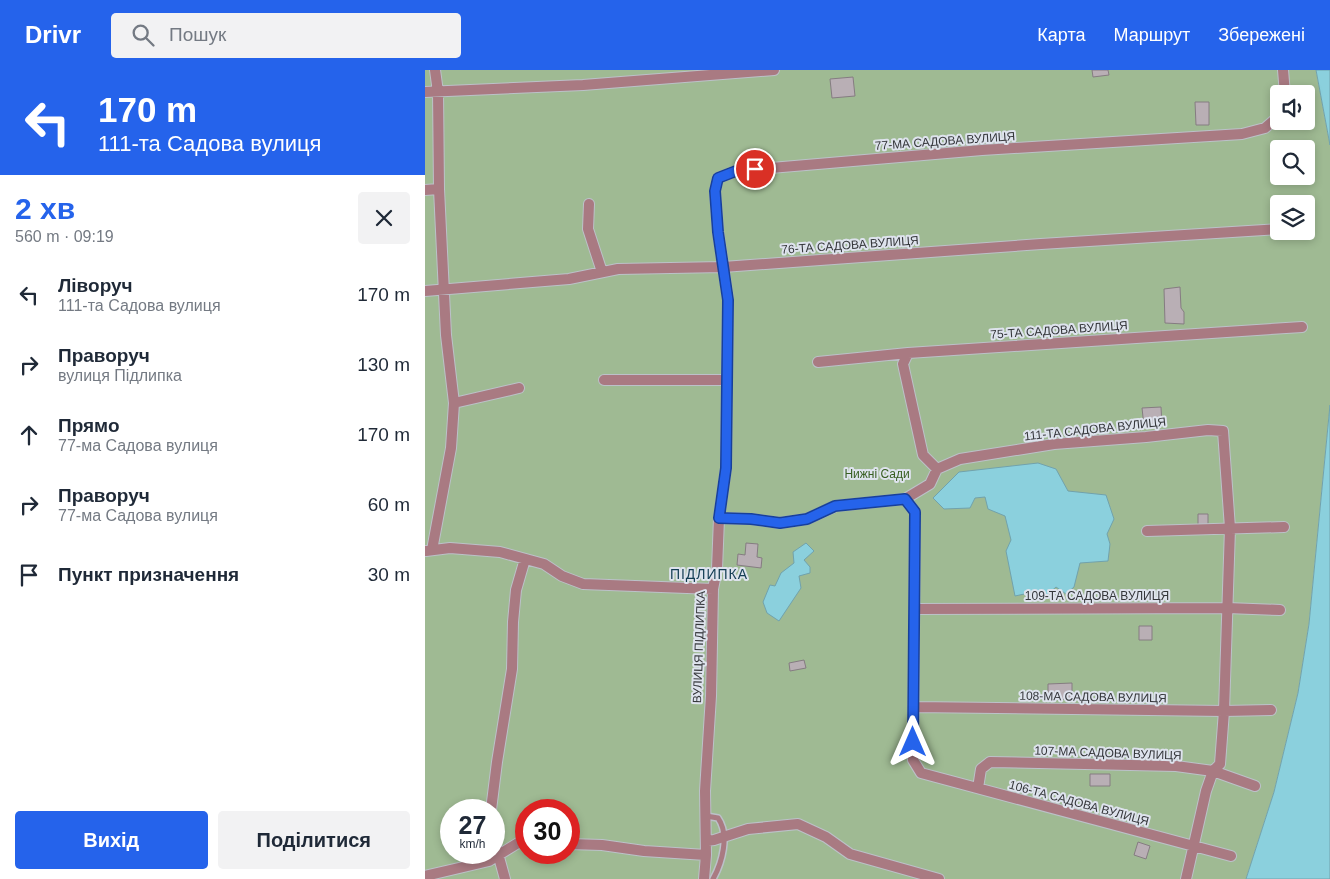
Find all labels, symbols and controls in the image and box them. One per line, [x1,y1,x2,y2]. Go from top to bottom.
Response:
search box [111,13,461,58]
text: Drivr [25,21,81,48]
icon: search [129,21,157,49]
text: Пошук [169,24,226,45]
text: Карта [1037,25,1085,45]
text: Маршрут [1113,25,1190,45]
text: Збережені [1218,25,1305,45]
map controls [1270,85,1315,240]
button: sound [1270,85,1315,130]
icon: left [15,90,80,155]
text: 170 m [98,90,197,129]
street label: 77-МА САДОВА ВУЛИЦЯ [874,129,1016,153]
text: 111-та Садова вулиця [98,131,322,156]
button: search [1270,140,1315,185]
pin [734,148,776,190]
icon: arrive [741,155,769,183]
text: 2 хв [15,192,75,225]
button: close [358,192,410,244]
button: layers [1270,195,1315,240]
text: 560 m · 09:19 [15,228,114,245]
street label: 76-ТА САДОВА ВУЛИЦЯ [781,233,919,257]
text: Ліворуч [58,275,133,296]
icon: left [15,281,43,309]
text: 170 m [357,284,410,305]
text: 111-та Садова вулиця [58,297,221,314]
street label: 75-ТА САДОВА ВУЛИЦЯ [990,318,1128,342]
text: Праворуч [58,345,150,366]
icon: right [15,351,43,379]
text: 130 m [357,354,410,375]
text: вулиця Підлипка [58,367,182,384]
text: Прямо [58,415,120,436]
street label: 111-ТА САДОВА ВУЛИЦЯ [1023,415,1167,443]
icon: ahead [15,421,43,449]
text: 170 m [357,424,410,445]
text: 77-ма Садова вулиця [58,437,218,454]
park label: Нижні Сади [844,467,910,481]
text: Праворуч [58,485,150,506]
icon: right [15,491,43,519]
text: 60 m [368,494,410,515]
text: 77-ма Садова вулиця [58,507,218,524]
icon: arrive [15,561,43,589]
text: Пункт призначення [58,564,239,585]
text: 30 m [368,564,410,585]
district label: ПІДЛИПКА [670,566,748,582]
street label: 109-ТА САДОВА ВУЛИЦЯ [1025,589,1169,603]
street label: ВУЛИЦЯ ПІДЛИПКА [690,591,708,703]
street label: 108-МА САДОВА ВУЛИЦЯ [1019,689,1167,705]
position arrow [886,715,938,767]
street label: 107-МА САДОВА ВУЛИЦЯ [1034,743,1182,763]
street label: 106-ТА САДОВА ВУЛИЦЯ [1007,778,1151,828]
speed limit sign: 30 [515,799,580,864]
button: Вихід [15,811,208,869]
button: Поділитися [218,811,410,869]
text: 27 [459,811,486,839]
text: km/h [459,837,486,851]

